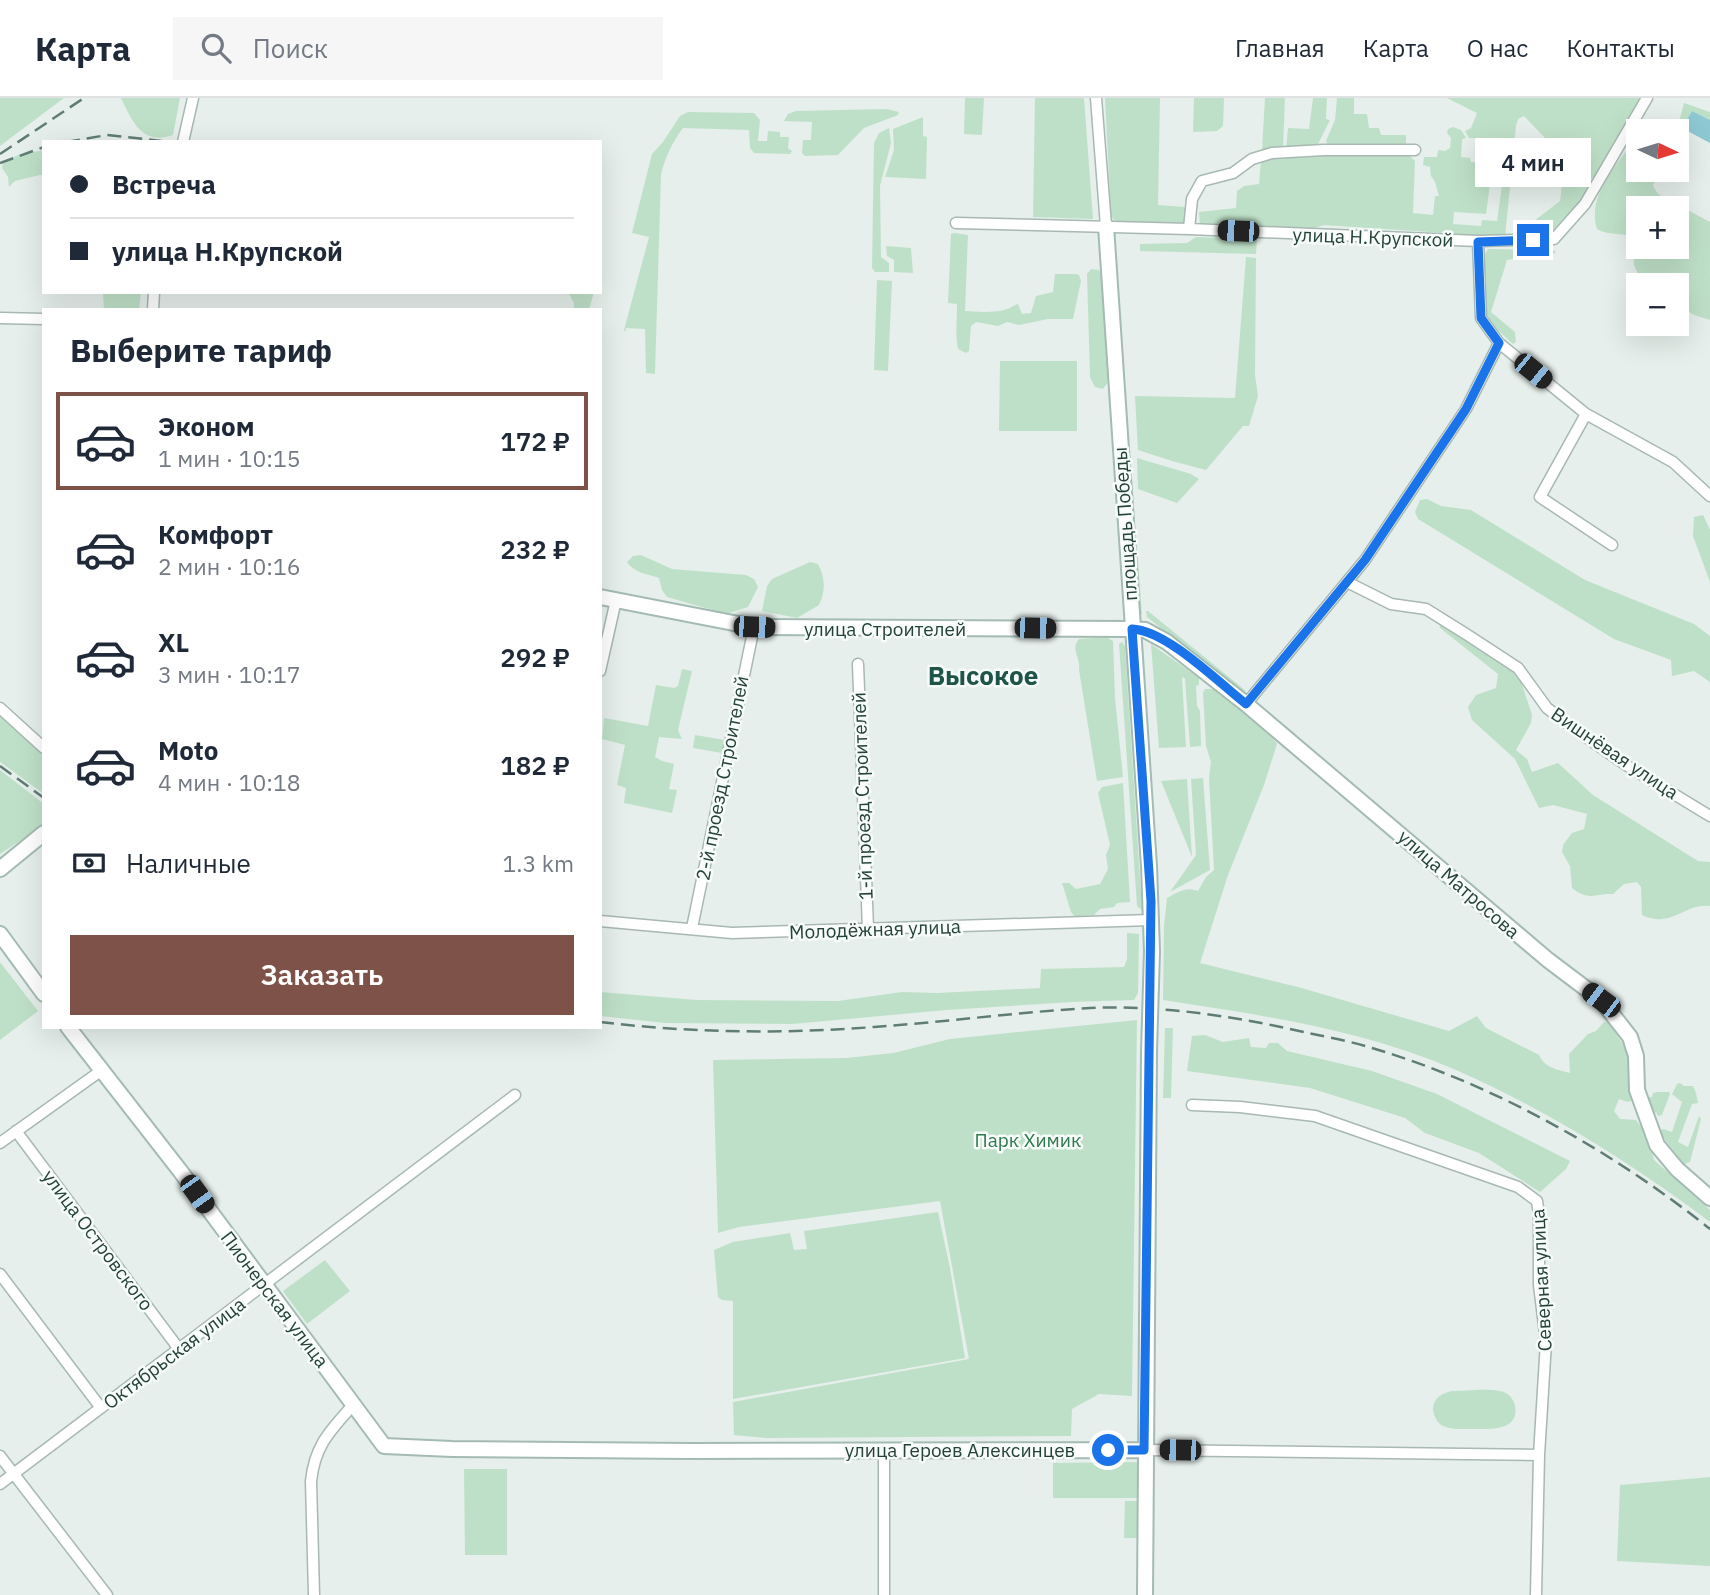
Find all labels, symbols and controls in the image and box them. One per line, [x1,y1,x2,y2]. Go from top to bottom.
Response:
search box [173,17,663,80]
text: Карта [35,27,131,70]
icon: search [197,29,235,67]
text: Поиск [253,31,328,65]
text: Главная [1235,32,1325,64]
text: Карта [1363,32,1429,64]
text: О нас [1467,32,1528,64]
text: Контакты [1566,32,1675,64]
north arrow [1626,119,1689,182]
map controls [1626,119,1689,336]
callout: 4 мин [1475,138,1591,188]
text: 4 мин [1501,147,1565,177]
text: Встреча [112,167,216,201]
button: + [1626,196,1689,259]
car [1217,220,1260,242]
street label: улица Н.Крупской [1292,222,1454,252]
route end [1517,224,1549,256]
text: улица Н.Крупской [112,234,343,268]
button: − [1626,273,1689,336]
text: Выберите тариф [70,329,332,371]
car [1511,350,1556,392]
text: Эконом [158,409,255,443]
icon: car [74,410,137,473]
text: 172 ₽ [500,424,570,458]
text: 1 мин · 10:15 [158,443,301,473]
street label: площадь Победы [1108,446,1142,602]
text: Комфорт [158,517,273,551]
icon: car [74,518,137,581]
text: 232 ₽ [500,532,570,566]
text: 2 мин · 10:16 [158,551,301,581]
car [733,616,776,638]
street label: улица Строителей [804,617,966,641]
car [1014,617,1057,639]
text: XL [158,625,189,659]
icon: car [74,626,137,689]
text: 292 ₽ [500,640,570,674]
district label: Высокое [928,658,1038,692]
text: 3 мин · 10:17 [158,659,301,689]
street label: 2-й проезд Строителей [690,674,754,882]
street label: 1-й проезд Строителей [846,692,878,900]
street label: Вишнёвая улица [1547,702,1683,804]
text: Moto [158,733,218,767]
icon: car [74,734,137,797]
text: 182 ₽ [500,748,570,782]
text: 4 мин · 10:18 [158,767,301,797]
street label: улица Матросова [1393,825,1525,943]
icon: cash [70,844,108,882]
text: Наличные [126,846,251,880]
text: 1.3 km [503,848,574,878]
street label: Молодёжная улица [789,914,961,944]
button: Заказать [70,935,574,1015]
car [1578,979,1625,1021]
park label: Парк Химик [975,1128,1081,1152]
street label: улица Островского [37,1165,159,1315]
car [177,1171,218,1217]
street label: Северная улица [1525,1208,1557,1352]
street label: Пионерская улица [216,1226,334,1372]
street label: Октябрьская улица [98,1292,250,1414]
route start [1092,1434,1124,1466]
street label: улица Героев Алексинцев [845,1438,1075,1462]
car [1159,1439,1202,1461]

